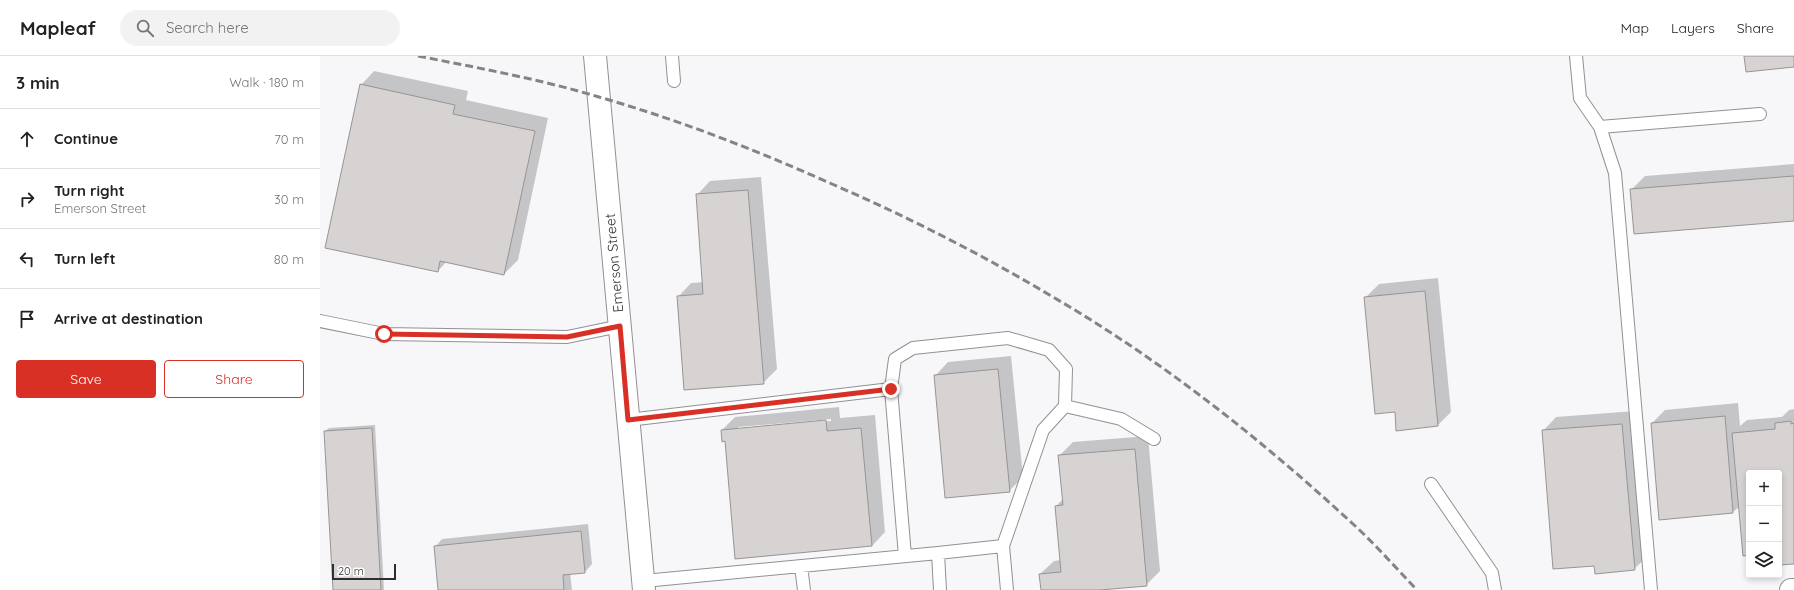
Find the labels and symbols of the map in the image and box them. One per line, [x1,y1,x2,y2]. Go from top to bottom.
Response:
street label: Emerson Street [601,213,627,313]
route start [375,325,393,343]
route end [882,380,900,398]
scale bar [332,562,396,581]

